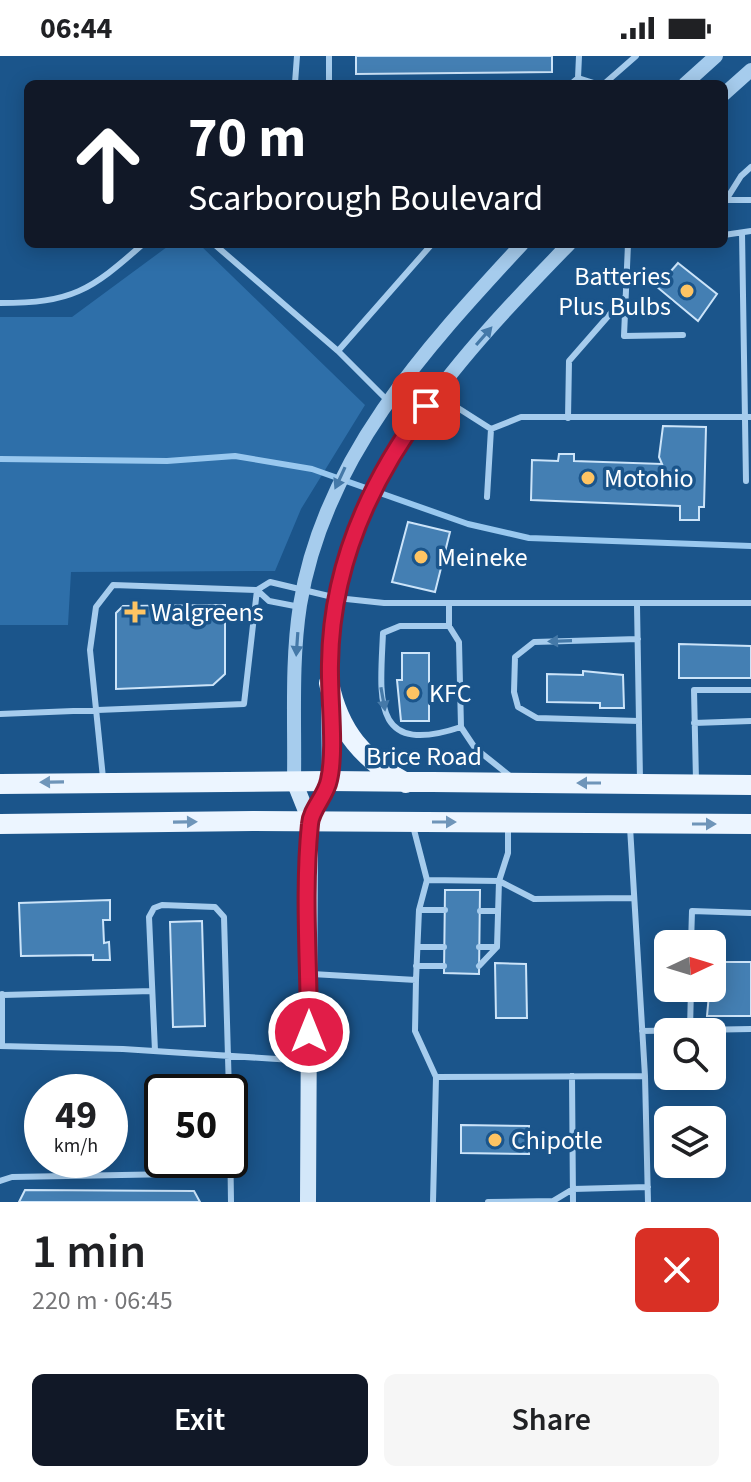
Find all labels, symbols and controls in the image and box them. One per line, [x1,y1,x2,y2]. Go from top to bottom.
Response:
text: 06:44 [40,7,112,50]
text: 70 m [188,99,306,178]
icon: ahead [56,112,160,216]
text: Scarborough Boulevard [188,173,543,224]
place label: Batteries Plus Bulbs [558,258,671,325]
marker: Batteries Plus Bulbs [678,282,696,300]
one-way arrow [475,327,492,347]
pin [392,372,460,440]
icon: arrive [404,384,448,428]
place label: Motohio [604,460,694,497]
one-way arrow [333,466,347,490]
marker: Motohio [579,469,597,487]
place label: Meineke [437,539,528,576]
marker: Meineke [412,548,430,566]
place label: Walgreens [151,594,264,631]
marker: Walgreens [126,603,144,621]
one-way arrow [290,632,303,657]
one-way arrow [547,635,572,648]
place label: KFC [429,675,471,712]
marker: KFC [404,684,422,702]
one-way arrow [378,686,390,711]
street label: Brice Road [366,738,482,775]
one-way arrow [39,776,64,789]
one-way arrow [576,777,601,789]
one-way arrow [173,816,198,828]
one-way arrow [432,816,457,828]
one-way arrow [692,818,717,830]
north arrow [654,930,726,1002]
map controls [654,930,726,1178]
position arrow [267,990,351,1074]
button: search [654,1018,726,1090]
speed limit sign: 50 [144,1074,248,1178]
text: 49 [55,1087,97,1144]
button: layers [654,1106,726,1178]
place label: Chipotle [511,1122,603,1159]
marker: Chipotle [486,1131,504,1149]
text: km/h [54,1132,98,1160]
text: 1 min [32,1218,146,1286]
button: close [635,1228,719,1312]
text: 220 m · 06:45 [32,1282,173,1319]
button: Exit [32,1374,368,1466]
button: Share [384,1374,719,1466]

